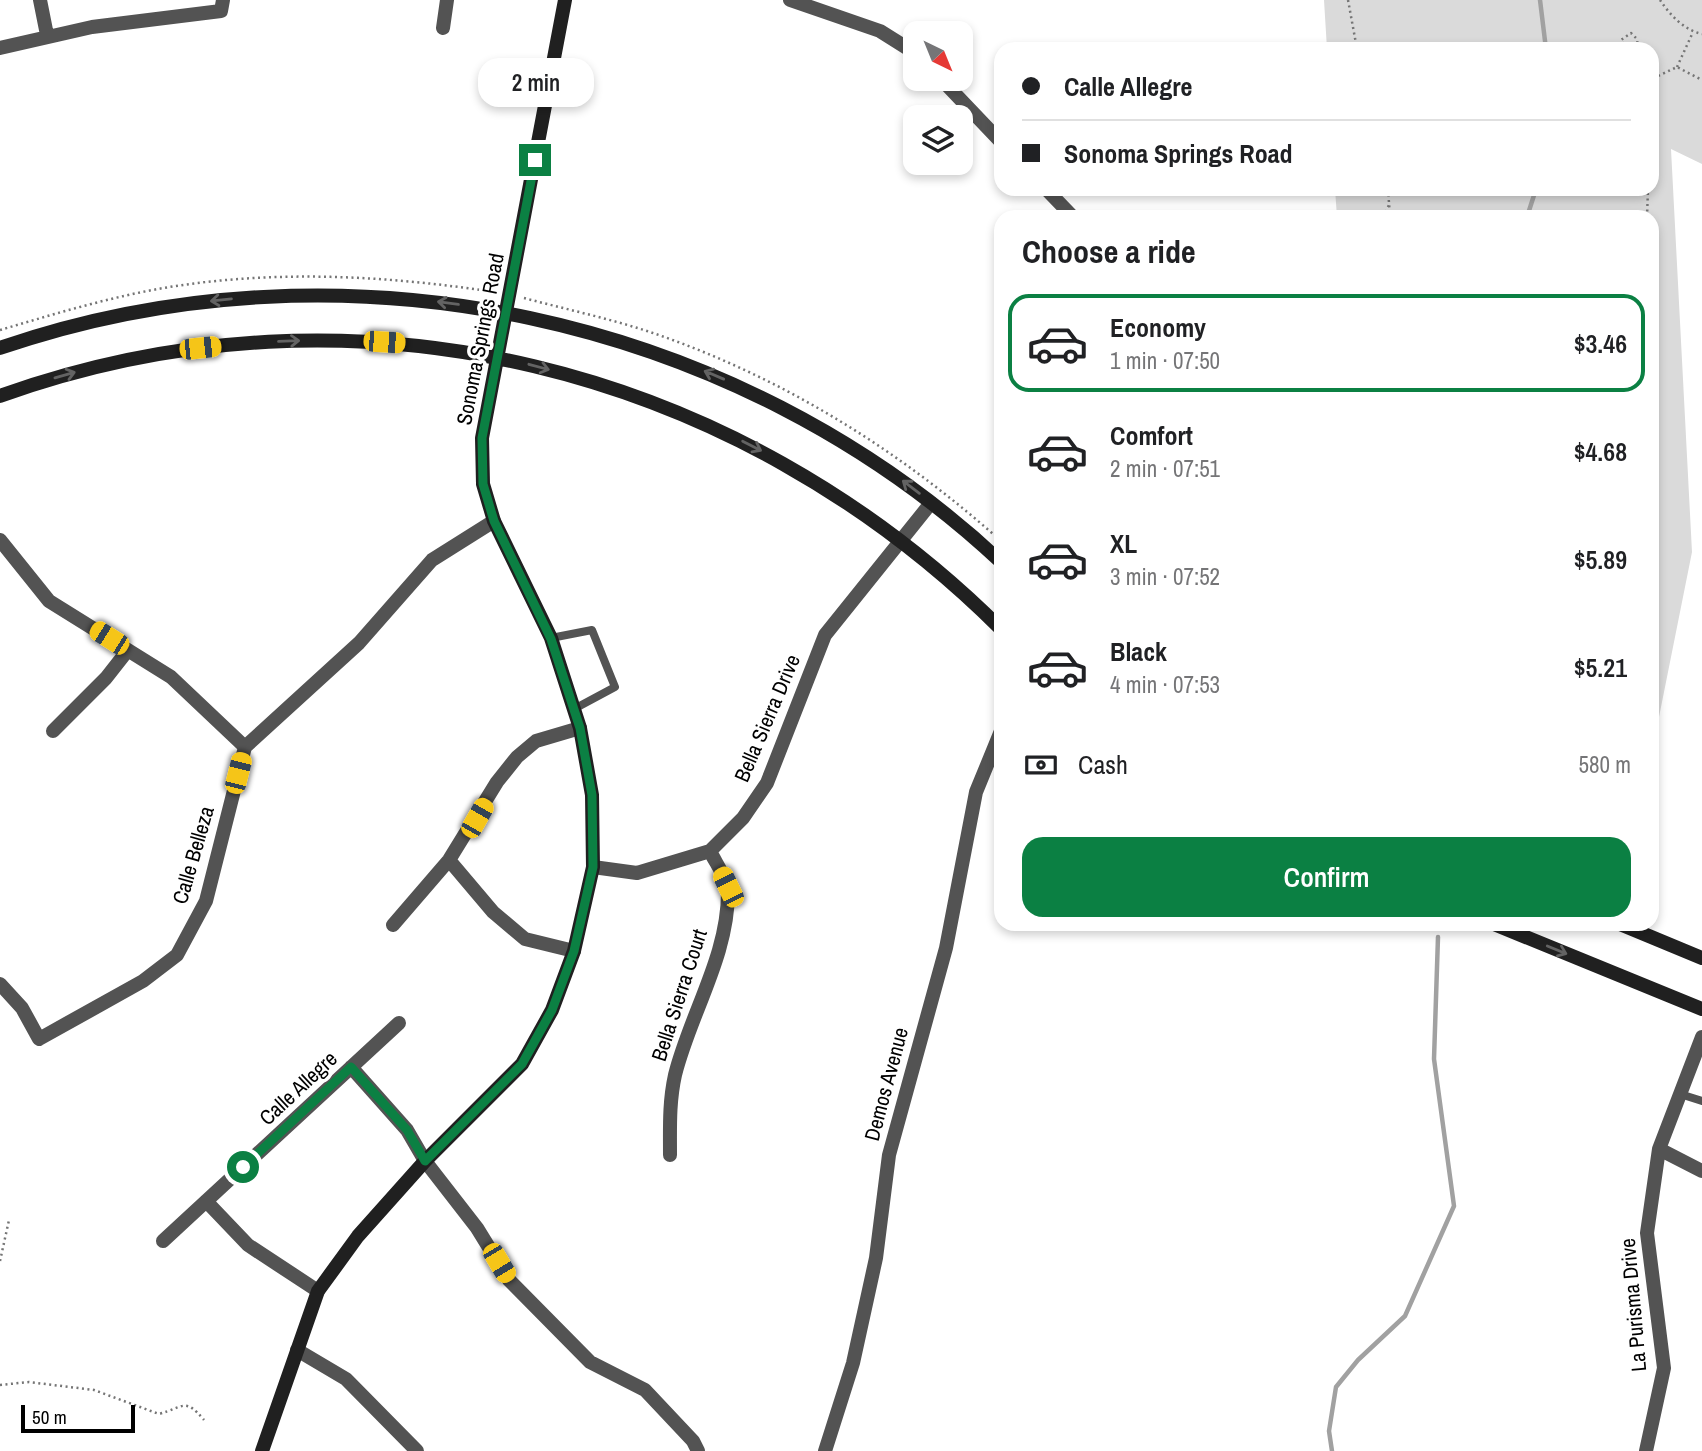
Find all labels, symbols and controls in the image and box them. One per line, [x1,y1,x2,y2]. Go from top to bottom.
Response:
north arrow [903,21,973,91]
map controls [903,21,973,175]
callout: 2 min [477,58,593,108]
text: 2 min [512,67,560,98]
text: Calle Allegre [1064,69,1192,104]
button: layers [903,105,973,175]
text: Sonoma Springs Road [1064,136,1293,171]
route end [519,144,551,176]
text: Choose a ride [1022,230,1196,273]
street label: Sonoma Springs Road [449,251,511,427]
one-way arrow [210,294,232,307]
one-way arrow [437,297,459,310]
text: Economy [1110,310,1206,345]
icon: car [1026,312,1089,375]
text: $3.46 [1574,326,1627,361]
car [363,330,406,354]
one-way arrow [278,334,301,348]
car [179,335,222,361]
text: 1 min · 07:50 [1110,345,1220,376]
one-way arrow [527,361,550,374]
one-way arrow [703,367,725,380]
one-way arrow [53,368,76,381]
text: Comfort [1110,418,1193,453]
icon: car [1026,420,1089,483]
text: $4.68 [1574,434,1627,469]
one-way arrow [741,439,762,453]
text: 2 min · 07:51 [1110,453,1220,484]
one-way arrow [902,480,921,495]
text: XL [1110,526,1137,561]
icon: car [1026,528,1089,591]
text: $5.89 [1574,542,1627,577]
text: 3 min · 07:52 [1110,561,1220,592]
car [86,618,133,658]
text: Black [1110,634,1167,669]
icon: car [1026,636,1089,699]
street label: Bella Sierra Drive [727,650,807,786]
text: $5.21 [1574,650,1627,685]
text: 4 min · 07:53 [1110,669,1220,700]
icon: cash [1022,746,1060,784]
text: Cash [1078,747,1128,782]
text: 580 m [1579,749,1631,780]
car [223,750,254,796]
car [458,795,497,841]
street label: Calle Belleza [165,802,221,907]
button: Confirm [1022,837,1631,917]
car [710,864,747,910]
street label: Bella Sierra Court [644,925,714,1065]
one-way arrow [1546,944,1567,957]
street label: Demos Avenue [857,1024,915,1144]
street label: Calle Allegre [253,1044,343,1132]
route start [227,1151,259,1183]
street label: La Purisma Drive [1613,1237,1653,1373]
car [480,1240,519,1286]
scale bar [21,1402,135,1434]
text: 50 m [32,1404,67,1430]

